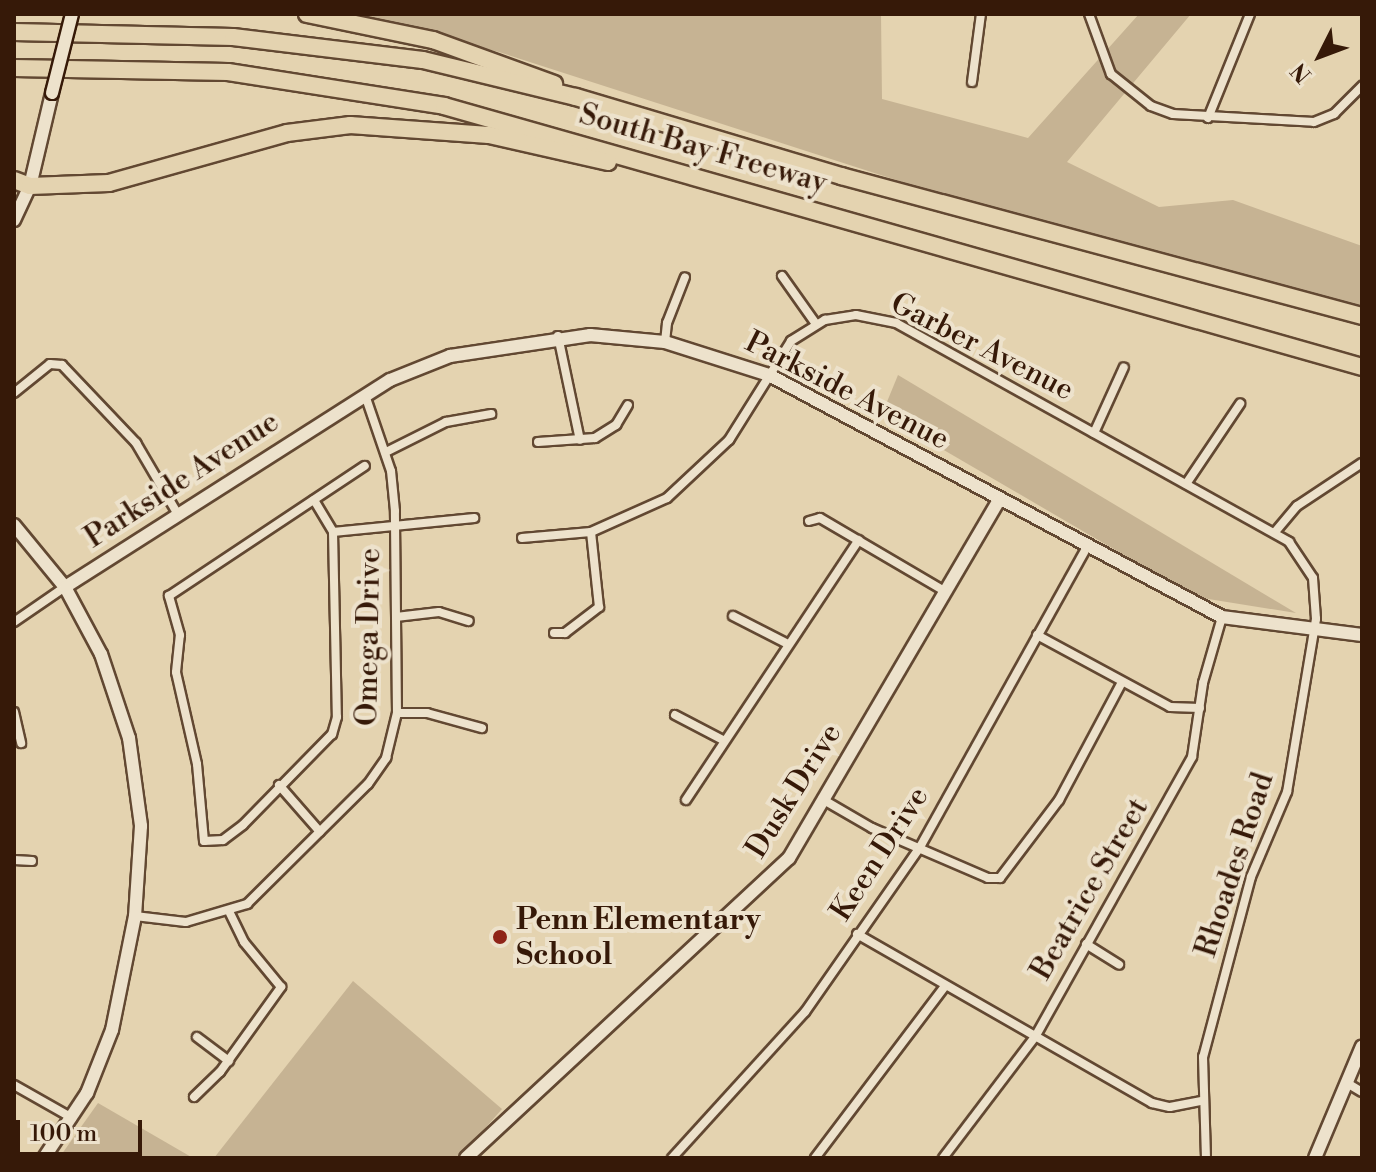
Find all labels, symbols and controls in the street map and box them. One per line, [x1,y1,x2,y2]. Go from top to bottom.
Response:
north arrow [1280,16,1360,96]
text: N [1286,57,1318,88]
street label: South Bay Freeway [575,96,831,202]
street label: Garber Avenue [885,285,1079,409]
street label: Parkside Avenue [739,324,955,458]
street label: Parkside Avenue [78,404,286,556]
street label: Omega Drive [349,548,389,726]
street label: Dusk Drive [739,717,849,865]
street label: Rhoades Road [1188,768,1282,962]
street label: Keen Drive [823,780,937,928]
street label: Beatrice Street [1024,792,1156,986]
place label: Penn Elementary School [516,902,760,972]
marker: Penn Elementary School [491,928,509,946]
scale bar [20,1104,146,1154]
text: 100 m [30,1119,97,1149]

